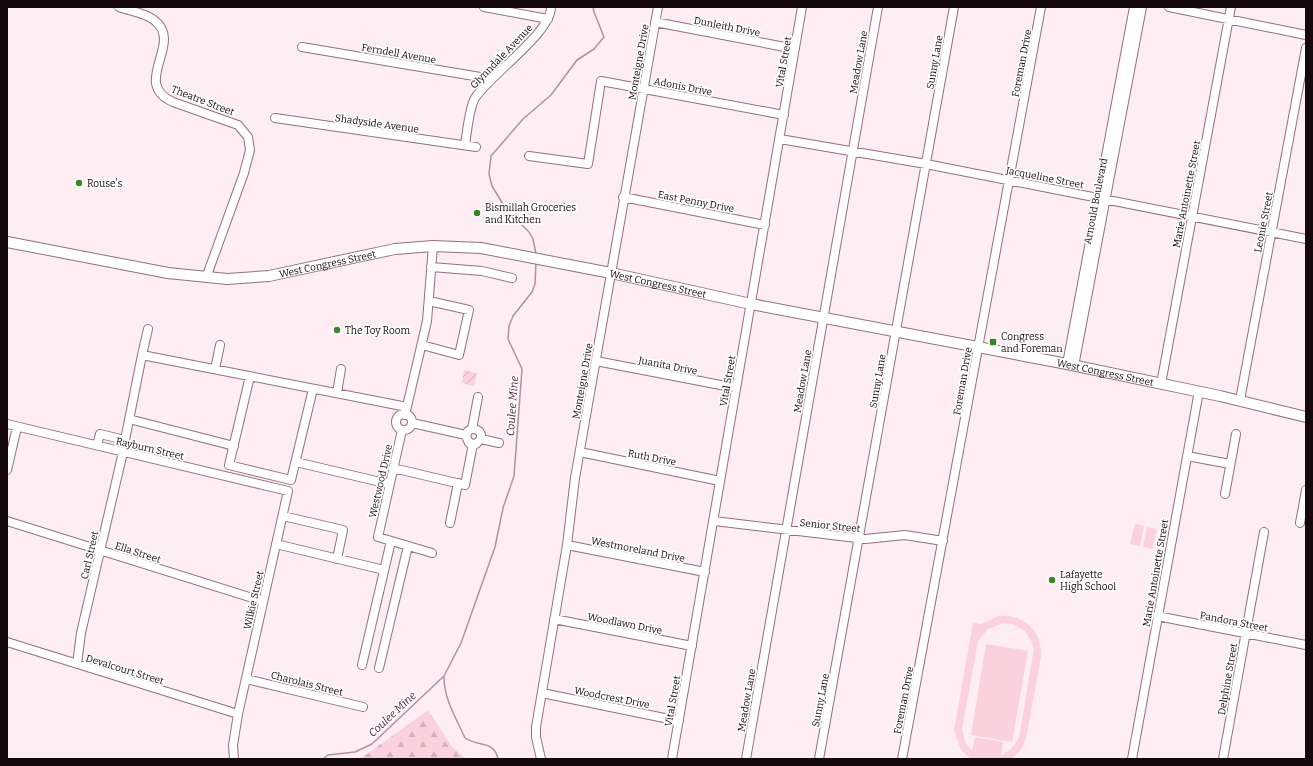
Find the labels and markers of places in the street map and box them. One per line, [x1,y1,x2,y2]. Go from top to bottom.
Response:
marker: Rouse's [74,178,84,188]
place label: Rouse's [87,178,122,190]
place label: Bismillah Groceries and Kitchen [485,202,576,226]
marker: Bismillah Groceries and Kitchen [472,208,482,218]
marker: The Toy Room [332,325,342,335]
place label: The Toy Room [345,325,410,337]
place label: Congress and Foreman [1001,331,1063,355]
marker: Congress and Foreman [988,337,998,347]
place label: Lafayette High School [1060,569,1116,593]
marker: Lafayette High School [1047,575,1057,585]

